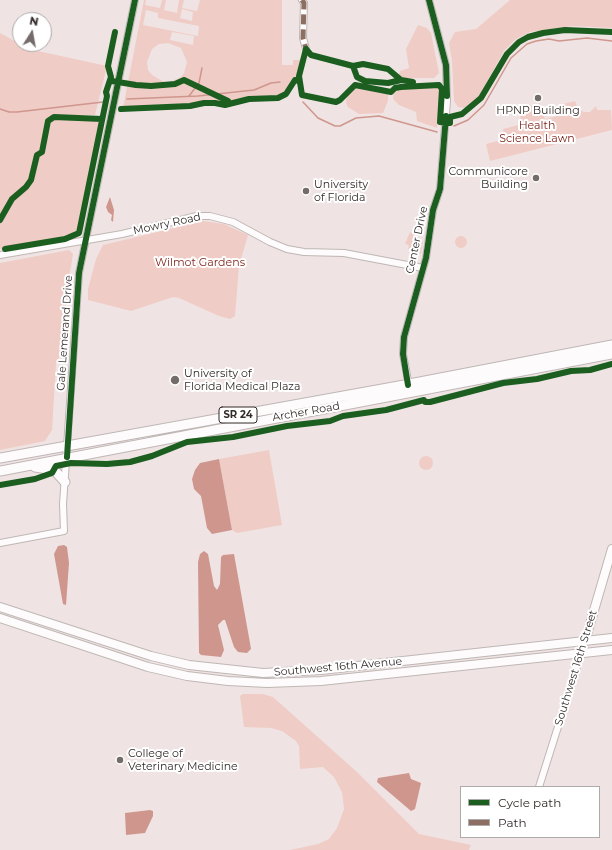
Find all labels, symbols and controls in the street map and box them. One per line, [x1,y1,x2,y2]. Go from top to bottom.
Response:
north arrow [12,12,52,52]
text: N [28,13,40,29]
marker: HPNP Building [533,93,543,103]
place label: HPNP Building [496,104,580,118]
park label: Health Science Lawn [499,119,575,145]
place label: Communicore Building [449,165,528,191]
marker: Communicore Building [531,173,541,183]
place label: University of Florida [314,178,368,204]
marker: University of Florida [301,186,311,196]
street label: Center Drive [403,205,431,275]
street label: Mowry Road [132,210,202,238]
park label: Wilmot Gardens [155,256,245,270]
street label: Gale Lemerand Drive [54,275,76,391]
place label: University of Florida Medical Plaza [184,367,300,393]
marker: University of Florida Medical Plaza [169,374,181,386]
street label: Archer Road [271,400,341,424]
road number: SR 24 [219,407,257,423]
street label: Southwest 16th Street [552,608,600,728]
street label: Southwest 16th Avenue [273,655,403,679]
place label: College of Veterinary Medicine [128,747,238,773]
marker: College of Veterinary Medicine [115,755,125,765]
legend [460,786,600,838]
text: Cycle path [498,795,561,810]
text: Path [498,815,527,830]

